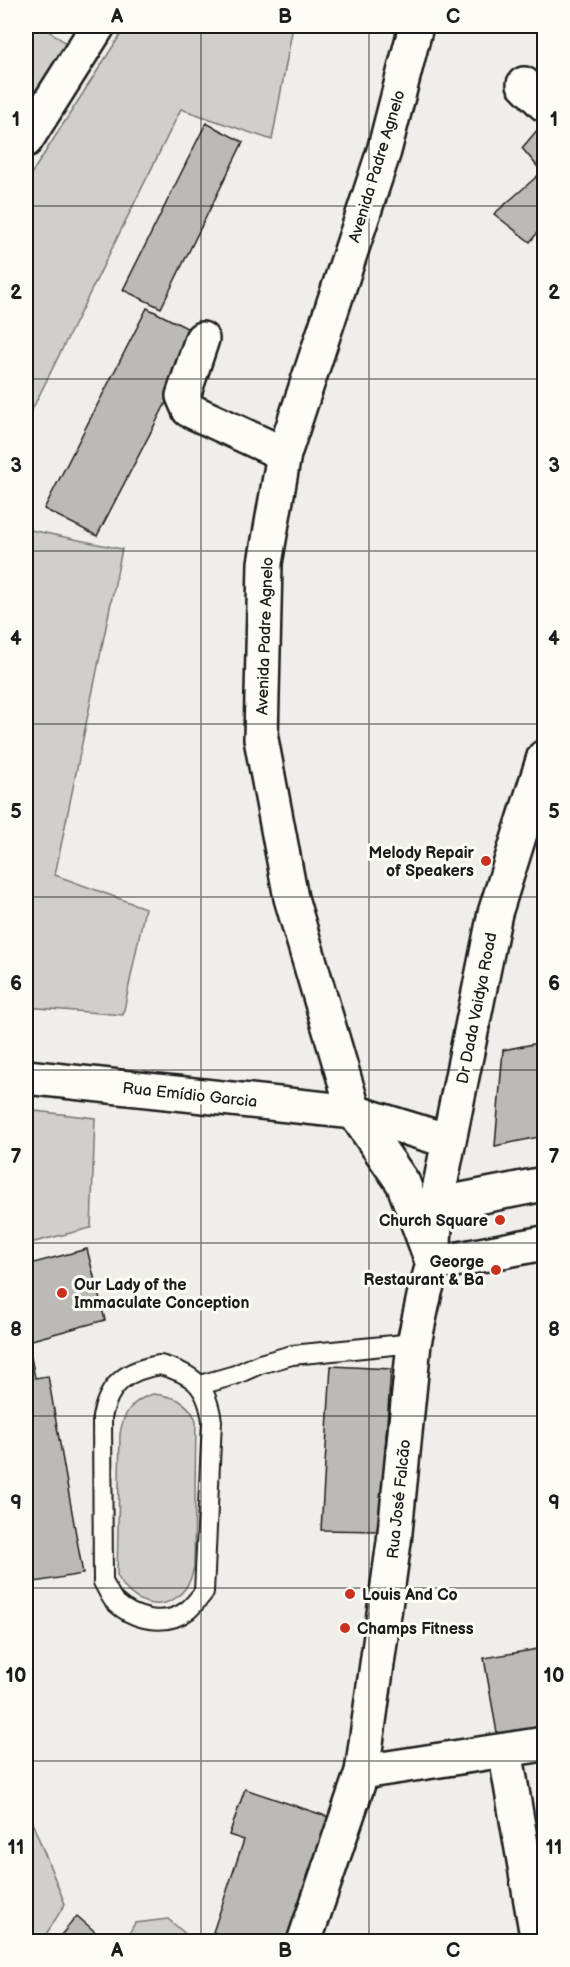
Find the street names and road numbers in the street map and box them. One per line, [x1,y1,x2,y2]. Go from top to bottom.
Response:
street label: Avenida Padre Agnelo [345,88,410,245]
street label: Avenida Padre Agnelo [253,557,278,715]
street label: Dr Dada Vaidya Road [453,931,501,1086]
street label: Rua Emídio Garcia [122,1079,258,1112]
street label: Rua José Falcão [384,1438,415,1560]

